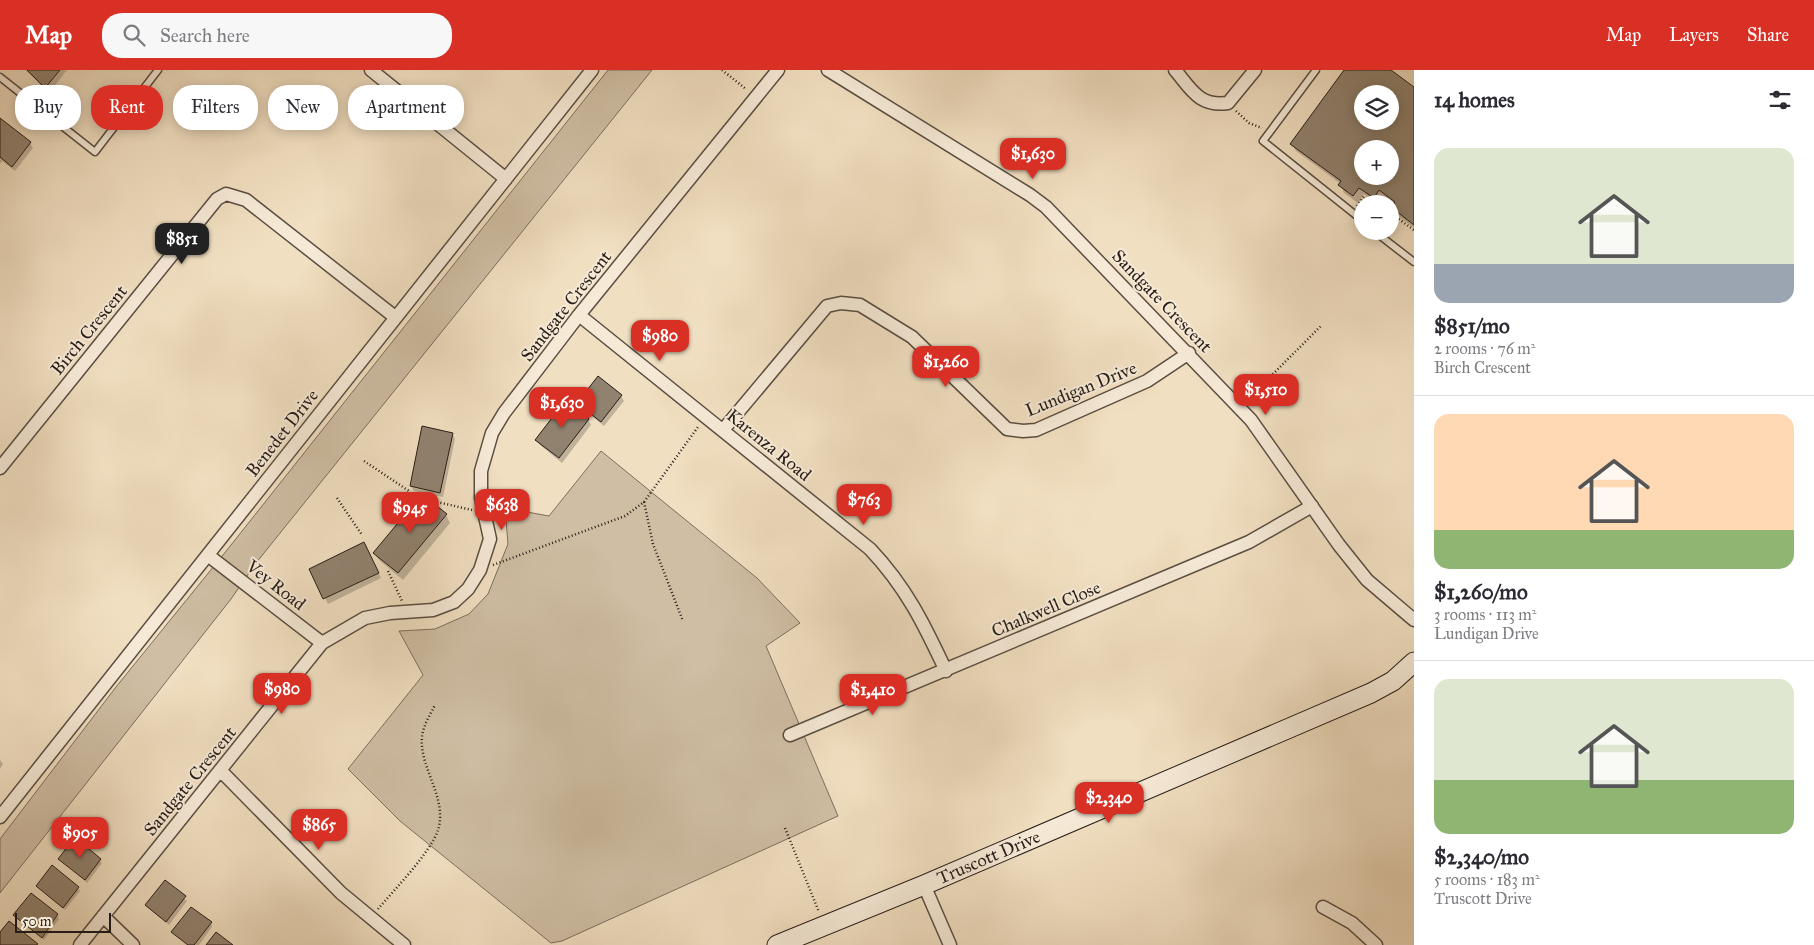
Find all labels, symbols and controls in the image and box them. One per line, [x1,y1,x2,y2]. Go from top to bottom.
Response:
search box [102,13,452,58]
text: Map [25,20,72,50]
icon: search [120,21,148,49]
text: Search here [160,24,250,47]
text: Map [1606,24,1641,46]
text: Layers [1669,24,1719,46]
text: Share [1747,24,1789,46]
chip: Buy [15,85,81,130]
chip: Rent [91,85,163,130]
chip: Filters [173,85,258,130]
chip: New [268,85,338,130]
chip: Apartment [348,85,464,130]
map controls [1354,85,1399,240]
button: layers [1354,85,1399,130]
icon: filters [1766,86,1794,114]
text: 14 homes [1434,87,1515,113]
pin: $1,630 [992,138,1074,180]
button: + [1354,140,1399,185]
text: $1,630 [1011,144,1055,163]
icon: home [1569,181,1659,271]
button: − [1354,195,1399,240]
pin: $851 [152,222,212,265]
text: $851 [166,229,198,248]
street label: Sandgate Crescent [1107,245,1217,358]
street label: Sandgate Crescent [516,246,617,366]
street label: Birch Crescent [46,280,132,379]
text: $851/mo [1434,313,1510,339]
pin: $980 [630,320,690,362]
text: $980 [642,326,678,345]
text: 2 rooms · 76 m² [1434,339,1535,358]
pin: $1,260 [905,346,987,388]
text: $1,260 [923,352,969,371]
street label: Lundigan Drive [1022,357,1140,422]
text: Birch Crescent [1434,358,1531,377]
pin: $1,510 [1225,374,1307,416]
text: $1,510 [1245,380,1287,399]
street label: Benedet Drive [241,385,323,481]
pin: $1,630 [521,386,603,429]
text: $1,630 [540,393,584,412]
street label: Karenza Road [722,404,816,486]
icon: home [1569,446,1659,536]
pin: $763 [834,484,894,526]
pin: $638 [472,488,532,531]
text: $763 [848,490,880,509]
pin: $945 [380,492,440,534]
text: $638 [486,495,518,514]
text: $945 [393,498,427,517]
street label: Vey Road [241,554,310,615]
street label: Chalkwell Close [988,576,1104,642]
text: $1,260/mo [1434,579,1528,605]
text: 3 rooms · 113 m² [1434,605,1536,624]
text: Lundigan Drive [1434,624,1539,643]
pin: $980 [252,672,312,715]
pin: $1,410 [832,674,914,716]
text: $980 [264,679,300,698]
text: $1,410 [851,680,895,699]
icon: home [1569,711,1659,801]
street label: Sandgate Crescent [139,721,242,841]
pin: $2,340 [1068,782,1150,824]
text: $2,340 [1086,788,1132,807]
pin: $865 [289,808,349,851]
text: $865 [302,815,336,834]
pin: $905 [50,816,110,859]
text: $905 [63,823,97,842]
street label: Truscott Drive [934,825,1043,889]
text: $2,340/mo [1434,844,1529,870]
text: 5 rooms · 183 m² [1434,870,1540,889]
text: Truscott Drive [1434,889,1532,908]
scale bar [15,910,111,933]
text: 50 m [22,913,51,930]

